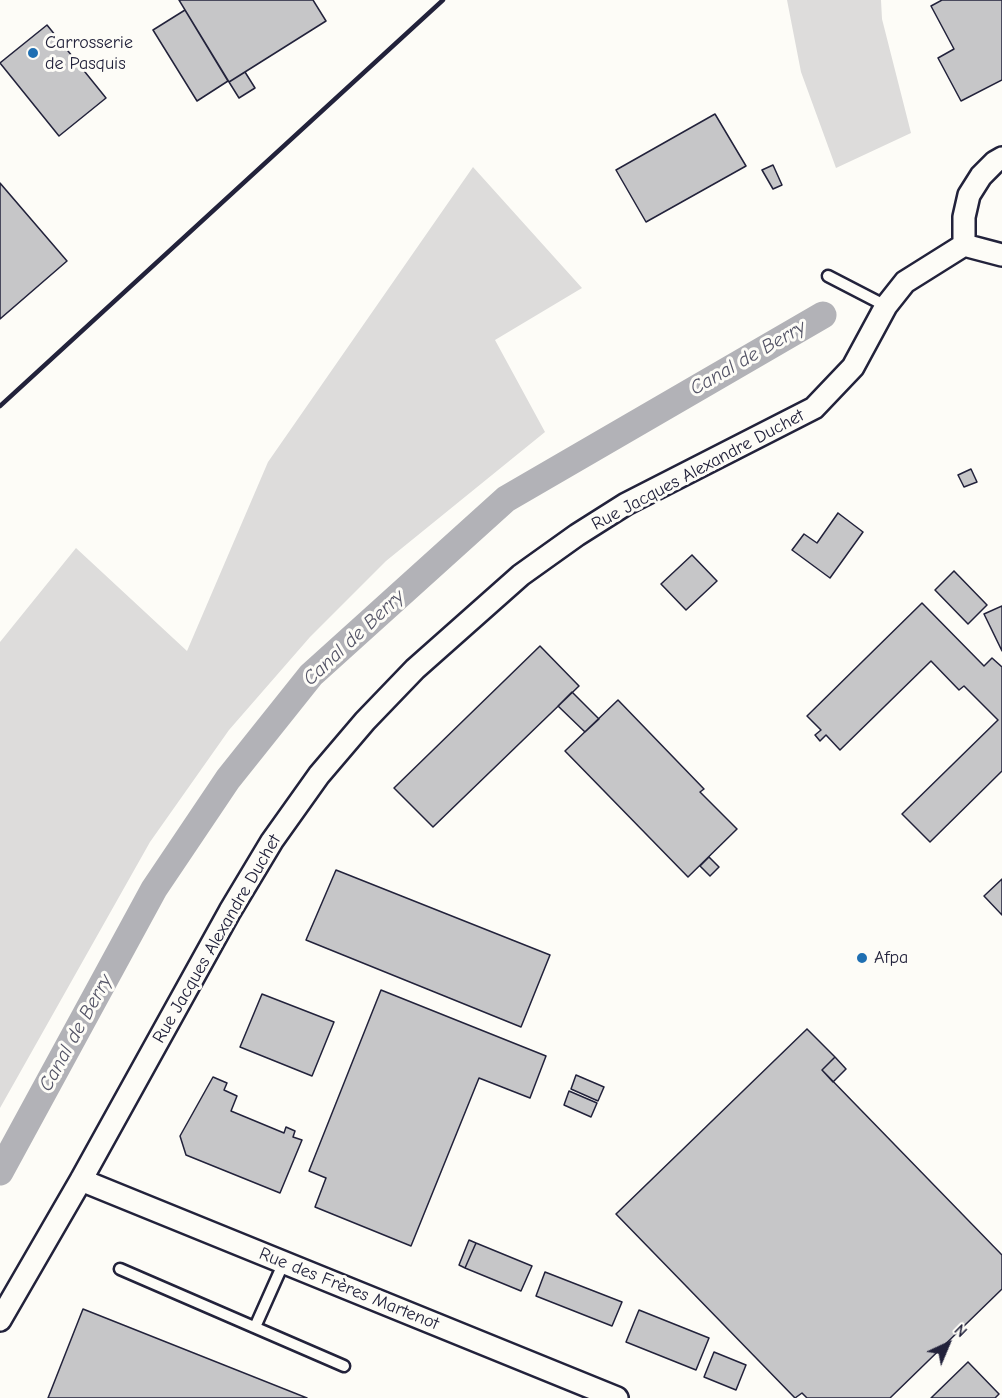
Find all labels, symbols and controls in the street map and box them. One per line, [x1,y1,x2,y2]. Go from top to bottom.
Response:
place label: Carrosserie de Pasquis [45,32,133,74]
marker: Carrosserie de Pasquis [26,46,40,60]
water label: Canal de Berry [686,315,810,401]
street label: Rue Jacques Alexandre Duchet [588,405,808,535]
water label: Canal de Berry [298,585,410,691]
street label: Rue Jacques Alexandre Duchet [148,831,286,1047]
place label: Afpa [874,947,908,969]
marker: Afpa [855,951,869,965]
water label: Canal de Berry [34,971,118,1095]
street label: Rue des Frères Martenot [256,1243,442,1335]
north arrow [918,1314,978,1374]
text: N [950,1321,971,1341]

